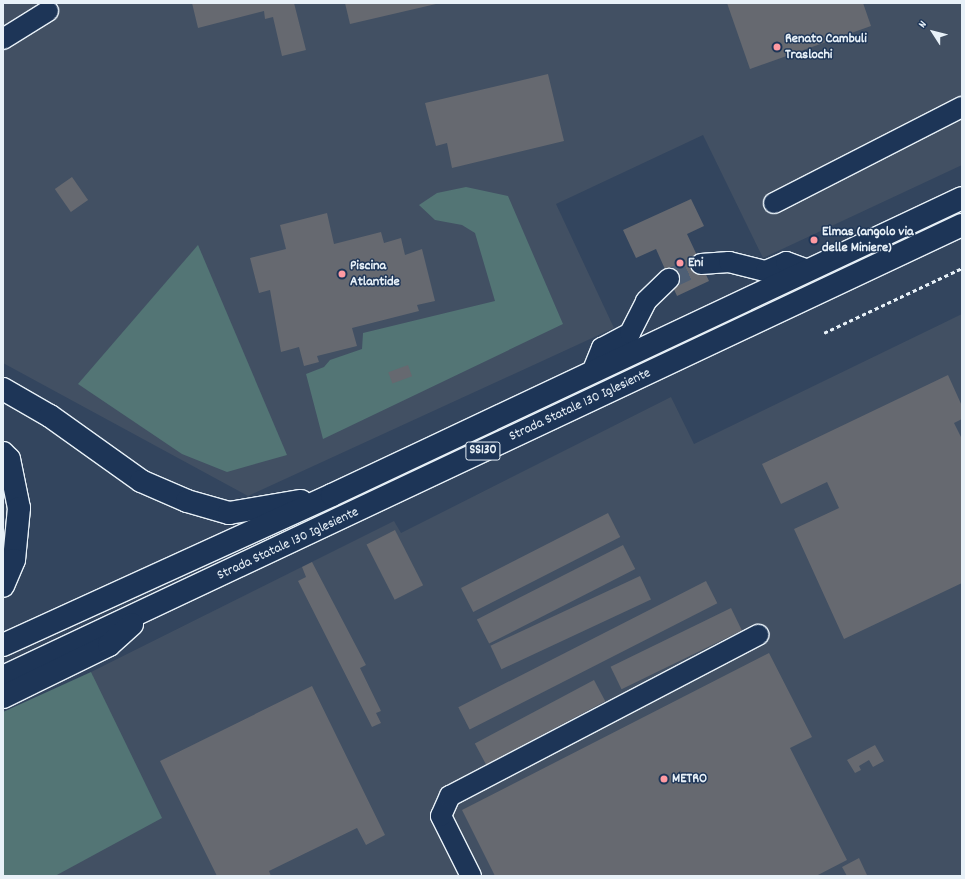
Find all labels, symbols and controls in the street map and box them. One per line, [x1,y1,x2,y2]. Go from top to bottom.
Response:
north arrow [913,12,953,52]
text: N [915,18,931,32]
place label: Renato Cambuli Traslochi [785,31,867,64]
marker: Renato Cambuli Traslochi [772,42,782,52]
place label: Elmas (angolo via delle Miniere) [822,224,914,256]
marker: Elmas (angolo via delle Miniere) [809,235,819,245]
place label: Eni [688,255,703,271]
place label: Piscina Atlantide [350,258,400,290]
marker: Eni [675,258,685,268]
marker: Piscina Atlantide [337,269,347,279]
street label: Strada Statale 130 Iglesiente [507,365,653,445]
road number: SS130 [465,440,501,462]
street label: Strada Statale 130 Iglesiente [215,504,361,584]
place label: METRO [672,771,707,787]
marker: METRO [659,774,669,784]

